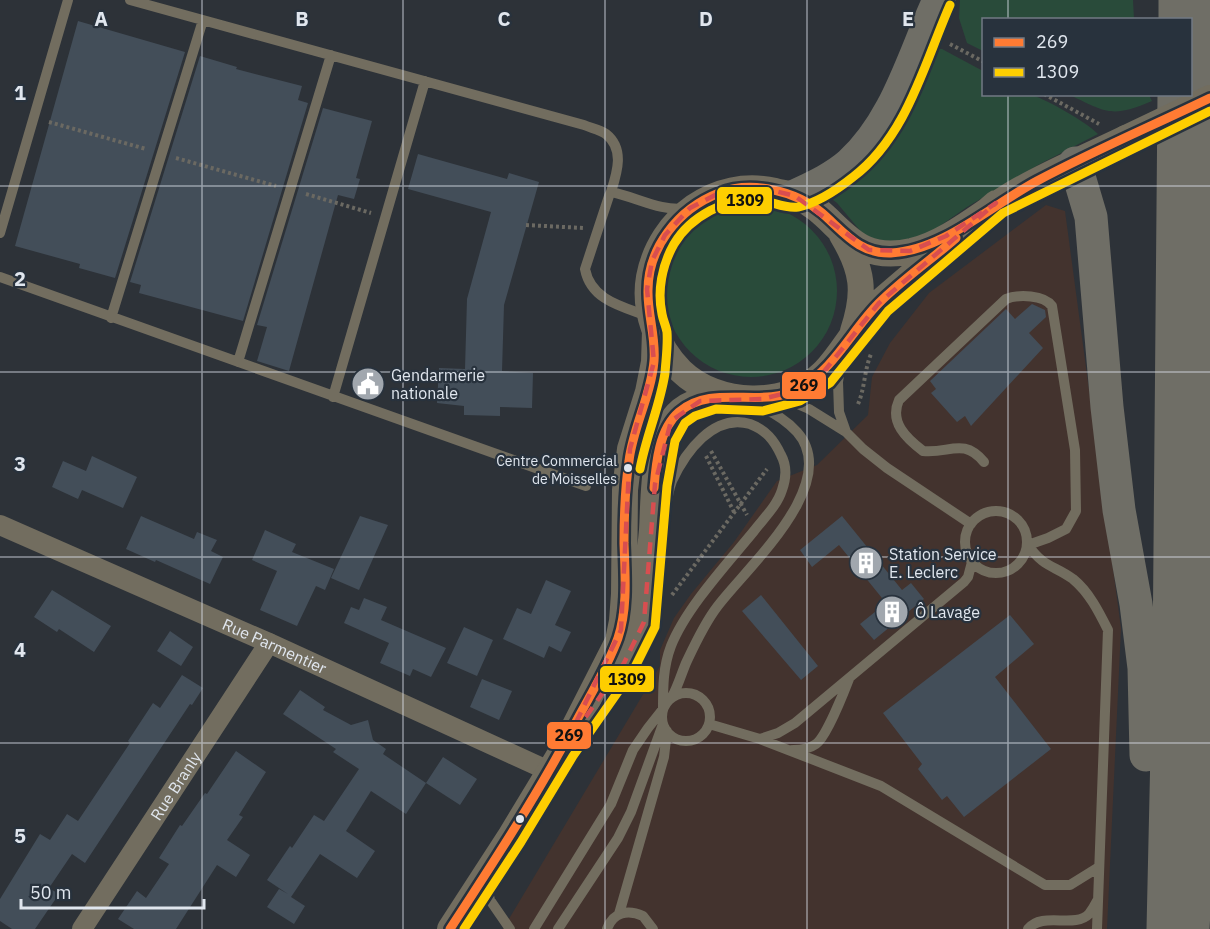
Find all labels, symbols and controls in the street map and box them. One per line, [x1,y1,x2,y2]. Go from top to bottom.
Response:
text: A [94,5,108,32]
text: B [295,5,309,32]
text: C [497,5,511,32]
text: D [699,5,713,32]
text: E [902,5,914,32]
legend [982,18,1192,96]
text: 269 [1036,30,1068,53]
text: 1309 [1036,60,1079,83]
text: 1 [14,79,26,106]
line badge: 1309 [716,186,773,215]
text: 1309 [726,190,764,210]
text: 2 [14,265,26,292]
place label: Gendarmerie nationale [391,365,485,403]
public building icon: Gendarmerie nationale [350,366,386,402]
line badge: 269 [781,371,827,400]
text: 269 [790,375,818,395]
text: 3 [14,450,26,477]
place label: Centre Commercial de Moisselles [496,452,617,488]
marker: Centre Commercial de Moisselles [622,462,634,474]
place label: Station Service E. Leclerc [889,544,997,582]
building icon: Station Service E. Leclerc [848,545,884,581]
building icon: Ô Lavage [874,594,910,630]
place label: Ô Lavage [915,602,980,622]
street label: Rue Parmentier [219,614,330,678]
text: 4 [14,636,26,663]
line badge: 1309 [599,665,655,693]
text: 1309 [608,669,646,689]
line badge: 269 [546,721,592,750]
text: 269 [555,725,583,745]
street label: Rue Branly [146,748,205,824]
unlabelled marker [514,813,526,825]
text: 5 [14,822,26,849]
scale bar [21,872,204,910]
text: 50 m [30,881,72,904]

